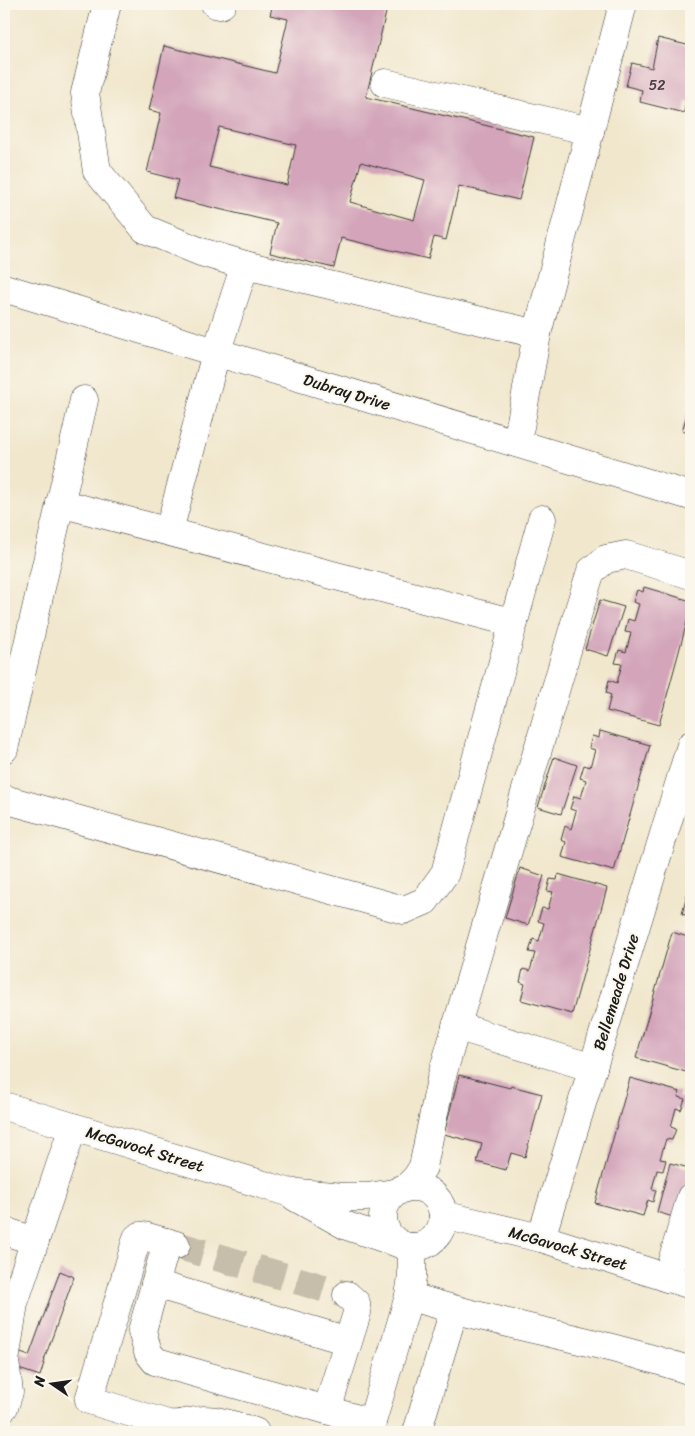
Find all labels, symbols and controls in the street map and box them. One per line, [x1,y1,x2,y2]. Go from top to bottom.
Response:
house number: 52 [649,73,665,98]
street label: Dubray Drive [300,365,394,419]
street label: Bellemeade Drive [584,930,648,1054]
street label: McGavock Street [82,1117,208,1181]
street label: McGavock Street [505,1217,631,1279]
north arrow [28,1358,78,1408]
text: N [26,1373,53,1390]

